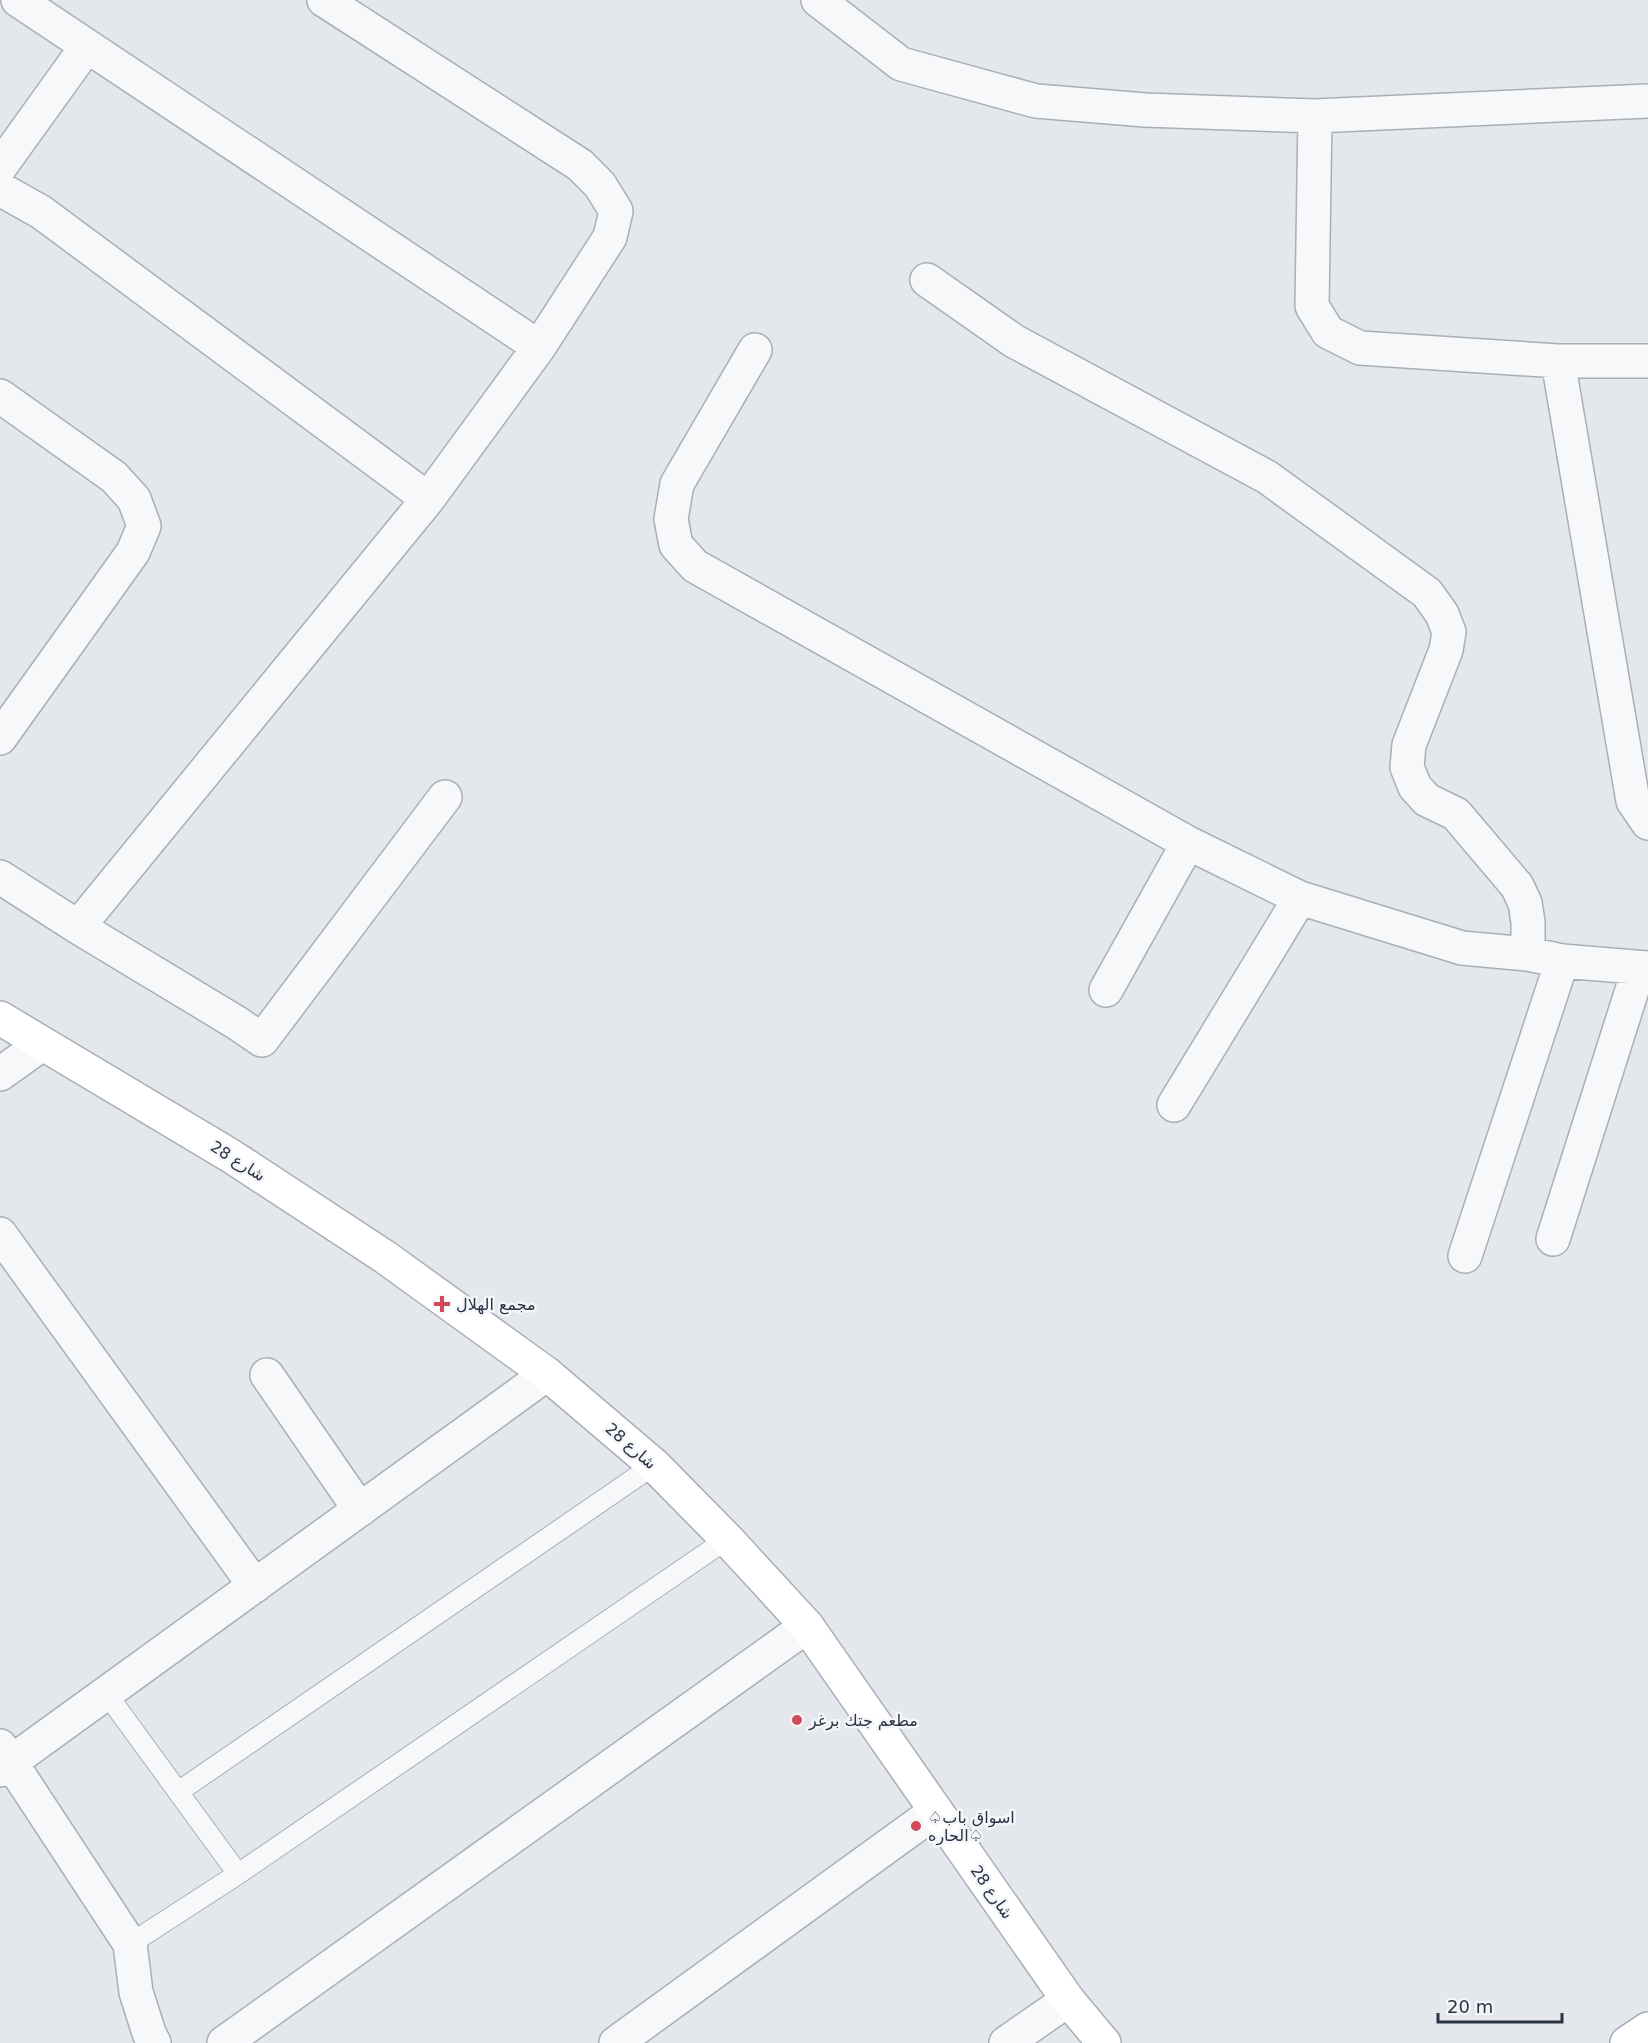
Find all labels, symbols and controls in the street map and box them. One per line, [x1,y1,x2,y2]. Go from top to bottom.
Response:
street label: شارع 28 [207,1137,269,1186]
marker: مجمع الهلال [433,1295,451,1313]
place label: مجمع الهلال [456,1295,536,1315]
street label: شارع 28 [601,1419,660,1474]
place label: مطعم جتك برغر [808,1711,918,1731]
marker: مطعم جتك برغر [790,1713,804,1727]
place label: ♤اسواق باب الحاره♤ [928,1808,1015,1846]
marker: ♤اسواق باب الحاره♤ [909,1819,923,1833]
street label: شارع 28 [966,1862,1017,1923]
scale bar [1438,1986,1562,2024]
text: 20 m [1447,1996,1493,2017]

